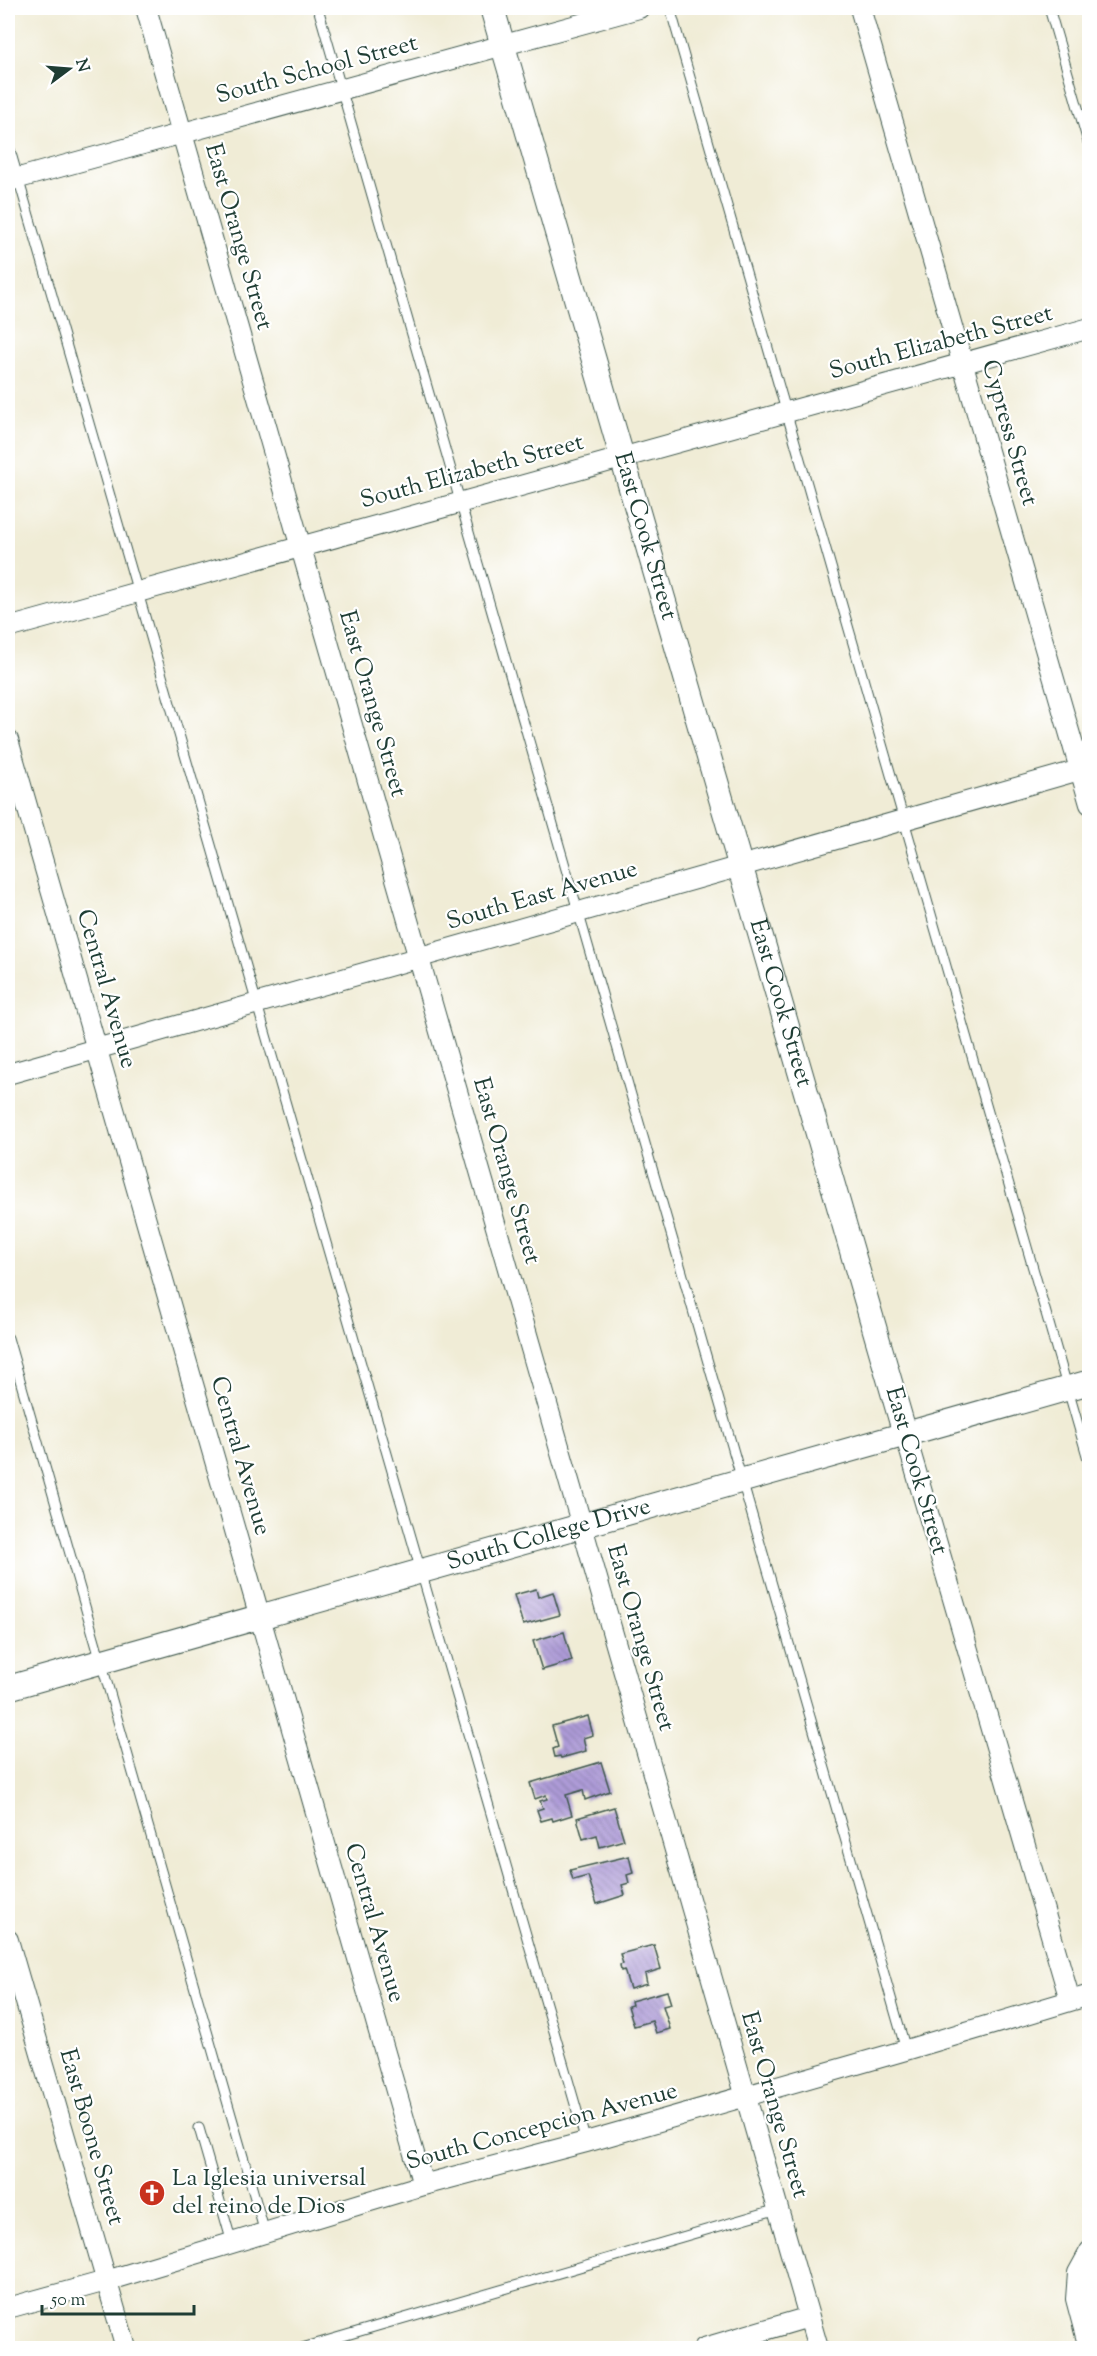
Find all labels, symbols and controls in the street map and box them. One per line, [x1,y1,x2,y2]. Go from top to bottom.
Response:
street label: South School Street [212,27,422,113]
north arrow [39,39,99,99]
text: N [68,56,94,75]
street label: East Orange Street [195,140,281,334]
street label: South Elizabeth Street [825,297,1057,389]
street label: Cypress Street [972,356,1046,510]
street label: South Elizabeth Street [356,426,588,518]
street label: East Cook Street [605,448,685,624]
street label: East Orange Street [329,607,415,801]
street label: South East Avenue [443,852,641,940]
street label: Central Avenue [67,905,145,1073]
street label: East Cook Street [740,915,821,1091]
street label: East Orange Street [463,1074,549,1268]
street label: Central Avenue [201,1372,279,1540]
street label: East Cook Street [876,1383,956,1559]
street label: South College Drive [443,1490,655,1580]
street label: East Orange Street [597,1541,683,1735]
street label: Central Avenue [335,1839,413,2007]
street label: East Orange Street [731,2008,817,2202]
street label: East Boone Street [50,2045,132,2229]
street label: South Concepcion Avenue [403,2074,681,2180]
place label: La Iglesia universal del reino de Dios [172,2162,367,2224]
church icon: La Iglesia universal del reino de Dios [137,2178,167,2208]
scale bar [42,2278,194,2316]
text: 50 m [50,2288,86,2314]

